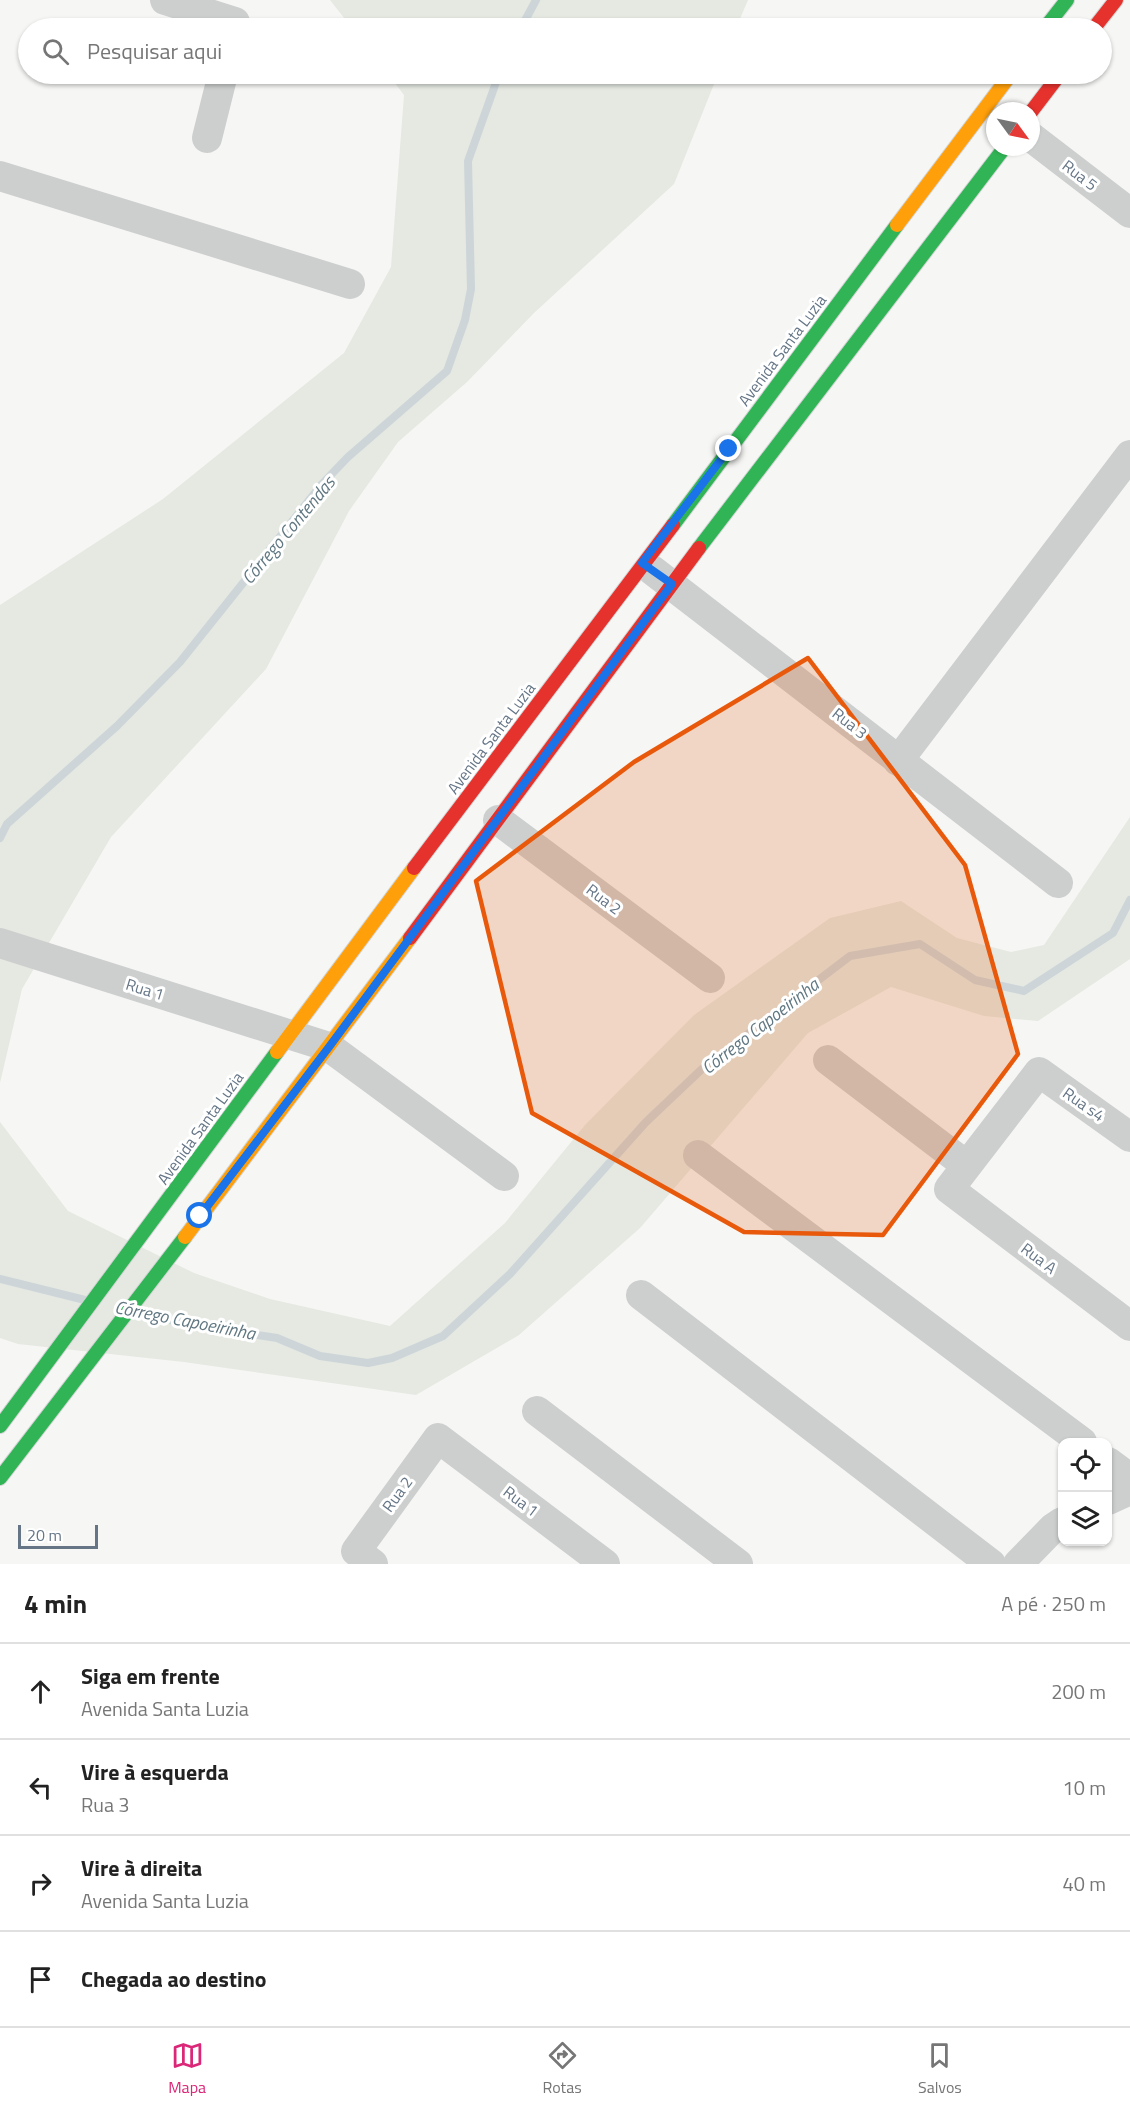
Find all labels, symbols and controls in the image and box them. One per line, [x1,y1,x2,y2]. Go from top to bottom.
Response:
search box [18,18,1112,84]
text: Pesquisar aqui [87,34,222,68]
icon: search [39,35,72,68]
north arrow [986,102,1040,156]
street label: Rua 5 [1057,154,1103,196]
street label: Avenida Santa Luzia [732,289,832,411]
route end [715,435,741,461]
water label: Córrego Contendas [235,469,342,590]
street label: Avenida Santa Luzia [441,677,541,799]
street label: Rua 3 [827,702,873,744]
street label: Rua 2 [581,878,627,920]
water label: Córrego Capoeirinha [695,971,825,1081]
street label: Rua 1 [123,972,167,1006]
street label: Avenida Santa Luzia [151,1067,249,1189]
street label: Rua s4 [1058,1081,1110,1127]
route start [186,1202,212,1228]
street label: Rua A [1016,1237,1062,1280]
water label: Córrego Capoeirinha [112,1293,259,1347]
map controls [1058,1438,1112,1546]
button: locate [1058,1438,1112,1492]
street label: Rua 2 [376,1471,418,1517]
street label: Rua 1 [498,1480,544,1522]
button: layers [1058,1492,1112,1546]
scale bar [18,1522,98,1550]
text: 20 m [27,1523,62,1547]
text: 4 min [24,1584,87,1623]
text: A pé · 250 m [1001,1588,1106,1619]
text: Siga em frente [81,1659,220,1693]
icon: ahead [24,1675,57,1708]
text: 200 m [1051,1676,1106,1707]
text: Avenida Santa Luzia [81,1693,249,1724]
text: Vire à esquerda [81,1755,229,1789]
icon: left [24,1771,57,1804]
text: 10 m [1062,1772,1106,1803]
text: Rua 3 [81,1789,130,1820]
text: Vire à direita [81,1851,202,1885]
icon: right [24,1867,57,1900]
text: 40 m [1062,1868,1106,1899]
text: Avenida Santa Luzia [81,1885,249,1916]
text: Chegada ao destino [81,1962,267,1996]
icon: arrive [24,1963,57,1996]
tab: Mapa [168,2039,206,2099]
tab: Rotas [542,2039,582,2099]
tab: Salvos [918,2039,962,2099]

